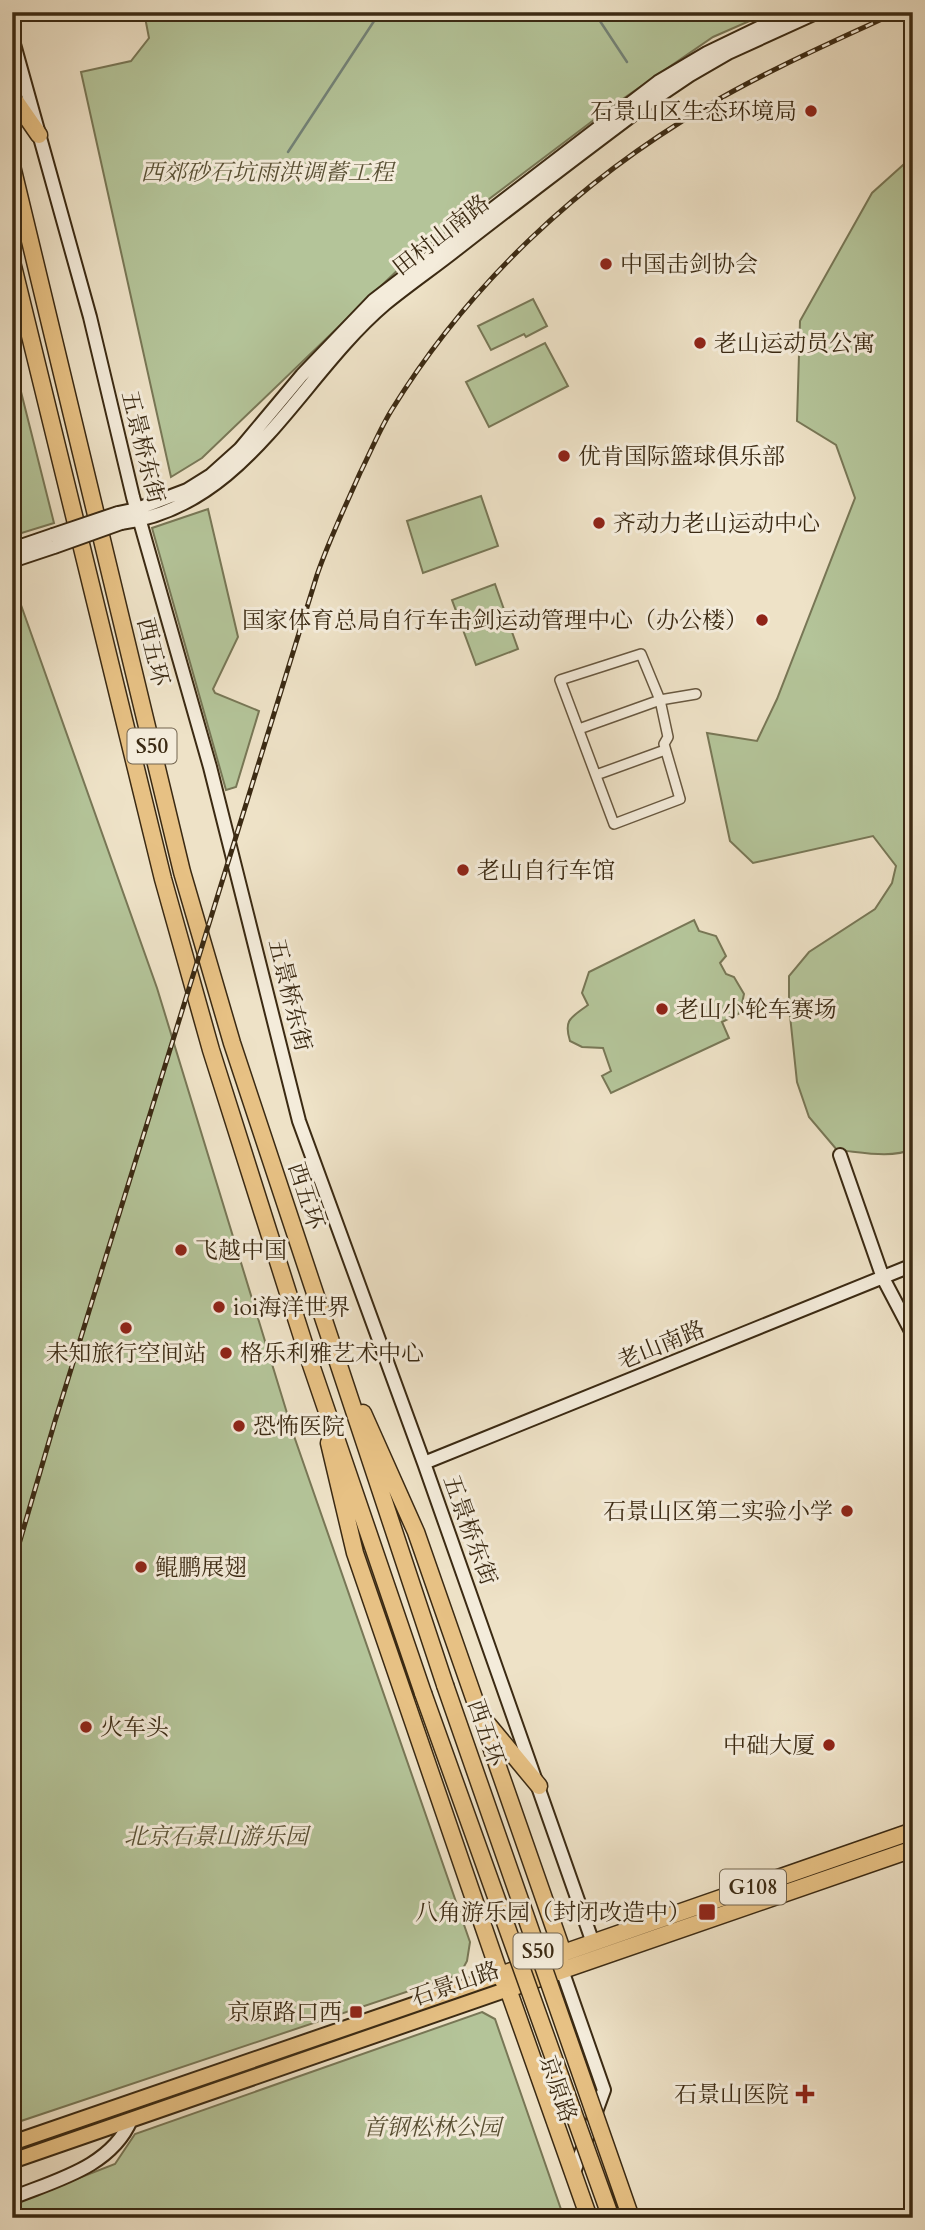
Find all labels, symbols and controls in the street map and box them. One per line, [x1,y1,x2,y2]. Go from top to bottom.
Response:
place label: 石景山区生态环境局 [590,96,797,127]
marker: 石景山区生态环境局 [803,103,819,119]
park label: 西郊砂石坑雨洪调蓄工程 [141,157,397,188]
street label: 田村山南路 [386,187,496,283]
place label: 中国击剑协会 [620,249,758,280]
marker: 中国击剑协会 [598,256,614,272]
place label: 老山运动员公寓 [714,328,875,359]
marker: 老山运动员公寓 [692,335,708,351]
street label: 五景桥东街 [114,387,172,507]
place label: 优肯国际篮球俱乐部 [578,441,785,472]
marker: 优肯国际篮球俱乐部 [556,448,572,464]
place label: 齐动力老山运动中心 [613,508,820,539]
marker: 齐动力老山运动中心 [591,515,607,531]
place label: 国家体育总局自行车击剑运动管理中心（办公楼） [242,605,748,636]
marker: 国家体育总局自行车击剑运动管理中心（办公楼） [754,612,770,628]
street label: 西五环 [130,615,176,689]
road number: S50 [128,728,176,764]
place label: 老山自行车馆 [477,855,615,886]
marker: 老山自行车馆 [455,862,471,878]
street label: 五景桥东街 [261,935,319,1055]
place label: 老山小轮车赛场 [676,994,837,1025]
marker: 老山小轮车赛场 [654,1001,670,1017]
street label: 西五环 [281,1158,331,1234]
place label: 飞越中国 [195,1235,287,1266]
marker: 飞越中国 [173,1242,189,1258]
place label: ioi海洋世界 [233,1292,350,1323]
marker: ioi海洋世界 [211,1299,227,1315]
street label: 老山南路 [613,1313,709,1377]
marker: 未知旅行空间站 [118,1320,134,1336]
place label: 未知旅行空间站 [46,1338,207,1369]
place label: 格乐利雅艺术中心 [240,1338,424,1369]
marker: 格乐利雅艺术中心 [218,1345,234,1361]
place label: 恐怖医院 [253,1411,345,1442]
marker: 恐怖医院 [231,1418,247,1434]
street label: 五景桥东街 [436,1471,504,1589]
place label: 石景山区第二实验小学 [603,1496,833,1527]
marker: 石景山区第二实验小学 [839,1503,855,1519]
place label: 鲲鹏展翅 [155,1552,247,1583]
marker: 鲲鹏展翅 [133,1559,149,1575]
street label: 西五环 [460,1695,512,1771]
place label: 火车头 [100,1712,169,1743]
marker: 火车头 [78,1719,94,1735]
place label: 中础大厦 [723,1730,815,1761]
marker: 中础大厦 [821,1737,837,1753]
park label: 北京石景山游乐园 [124,1821,312,1852]
road number: G108 [720,1870,786,1904]
place label: 八角游乐园（封闭改造中） [415,1897,691,1928]
marker: 八角游乐园（封闭改造中） [697,1902,717,1922]
road number: S50 [514,1934,562,1968]
street label: 石景山路 [406,1954,504,2014]
place label: 京原路口西 [227,1997,342,2028]
marker: 京原路口西 [348,2004,364,2020]
street label: 京原路 [532,2051,584,2127]
place label: 石景山医院 [674,2079,789,2110]
marker: 石景山医院 [795,2084,815,2104]
park label: 首钢松林公园 [363,2112,505,2143]

